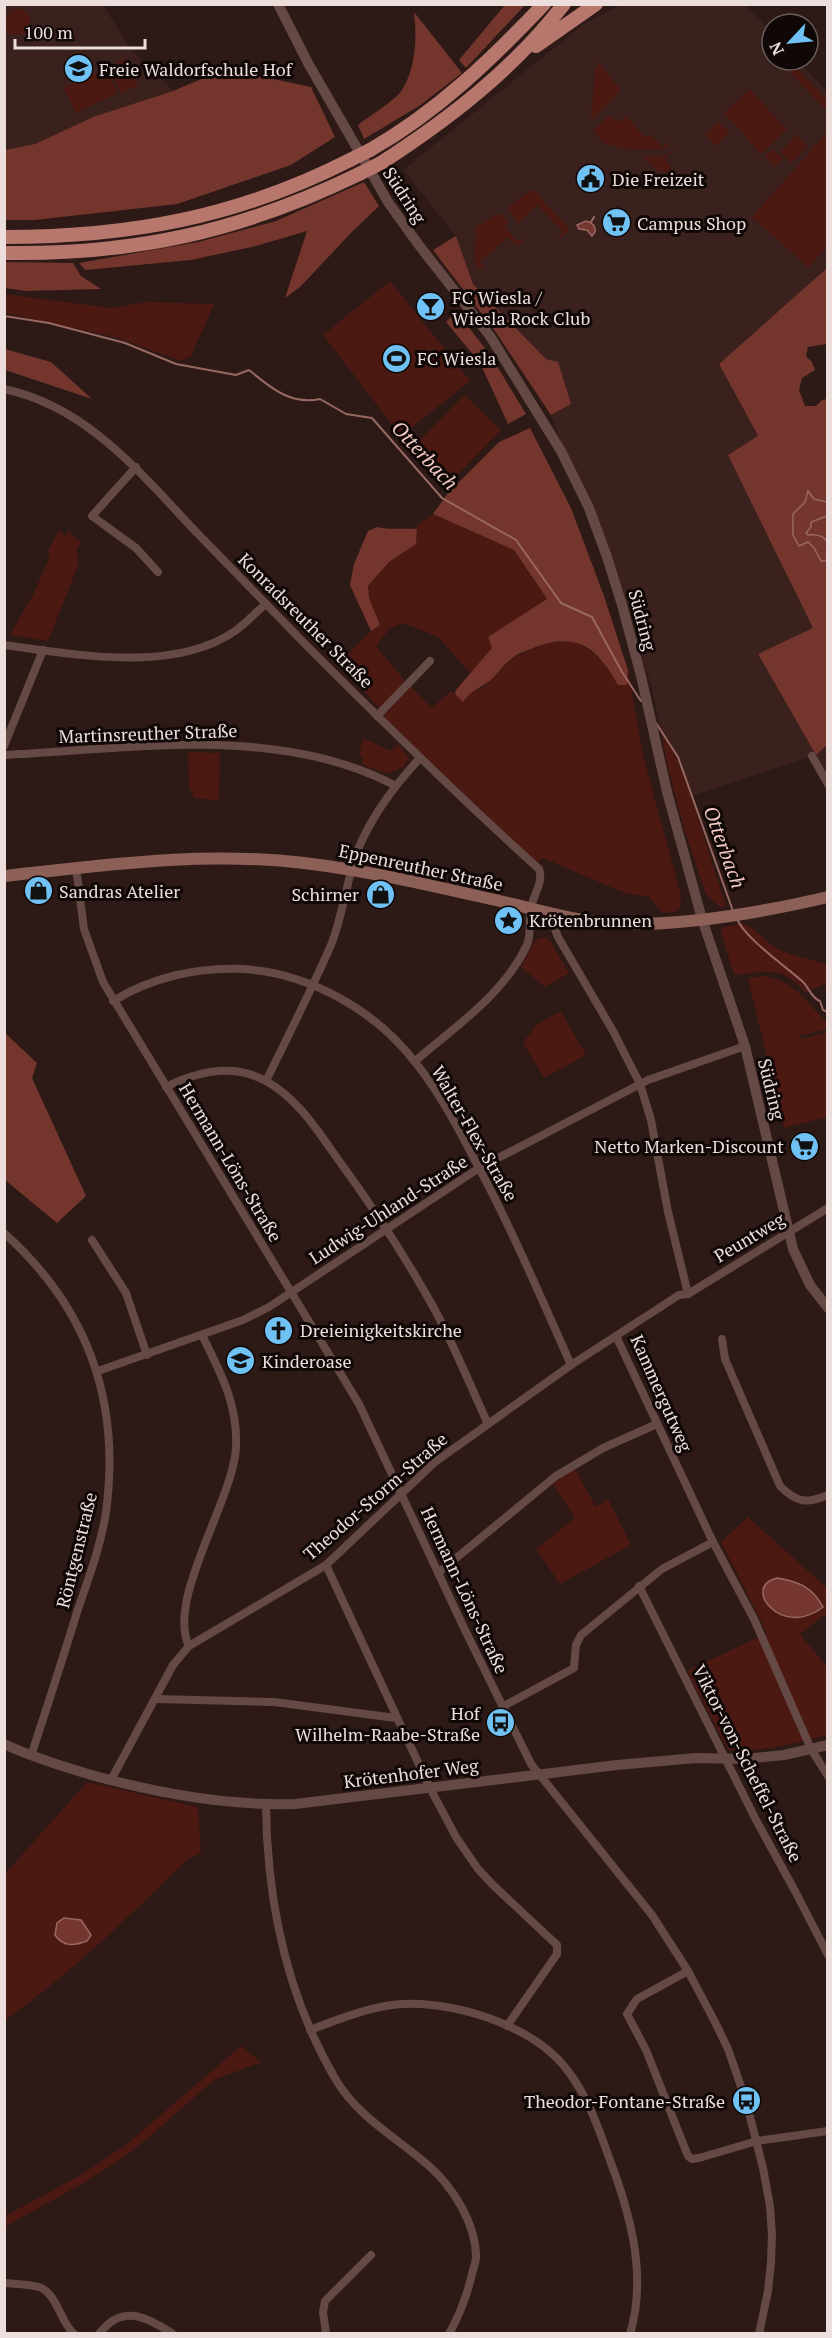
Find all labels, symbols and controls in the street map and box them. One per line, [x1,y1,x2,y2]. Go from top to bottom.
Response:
scale bar [15,12,146,50]
north arrow [760,12,820,72]
text: 100 m [24,20,73,44]
text: N [764,38,789,59]
school or university icon: Freie Waldorfschule Hof [62,53,94,85]
place label: Freie Waldorfschule Hof [99,57,294,81]
street label: Südring [378,162,432,228]
public building icon: Die Freizeit [575,163,607,195]
place label: Die Freizeit [612,167,705,191]
supermarket icon: Campus Shop [600,207,632,239]
place label: Campus Shop [637,211,746,235]
place label: FC Wiesla / Wiesla Rock Club [452,285,590,330]
bar icon: FC Wiesla / Wiesla Rock Club [415,291,447,323]
sports icon: FC Wiesla [380,342,412,374]
place label: FC Wiesla [417,346,496,370]
water label: Otterbach [386,414,464,496]
street label: Konradsreuther Straße [233,547,379,693]
street label: Südring [623,587,663,654]
street label: Martinsreuther Straße [58,718,238,748]
water label: Otterbach [698,802,752,892]
street label: Eppenreuther Straße [337,838,505,896]
shop icon: Sandras Atelier [22,875,54,907]
shop icon: Schirner [364,878,396,910]
place label: Sandras Atelier [59,879,180,903]
place label: Schirner [291,882,359,906]
place icon: Krötenbrunnen [492,904,524,936]
place label: Krötenbrunnen [529,908,652,932]
street label: Südring [753,1056,791,1123]
street label: Walter-Flex-Straße [426,1061,524,1205]
street label: Hermann-Löns-Straße [174,1078,288,1246]
supermarket icon: Netto Marken-Discount [789,1130,821,1162]
place label: Netto Marken-Discount [594,1134,784,1158]
street label: Ludwig-Uhland-Straße [304,1149,472,1269]
street label: Peuntweg [709,1206,789,1267]
church icon: Dreieinigkeitskirche [263,1314,295,1346]
place label: Dreieinigkeitskirche [300,1318,462,1342]
street label: Kammergutweg [625,1331,699,1456]
school or university icon: Kinderoase [225,1345,257,1377]
place label: Kinderoase [262,1349,352,1373]
street label: Theodor-Storm-Straße [298,1427,452,1565]
street label: Röntgenstraße [50,1490,102,1610]
street label: Hermann-Löns-Straße [416,1503,514,1677]
street label: Viktor-von-Scheffel-Straße [688,1660,808,1866]
place label: Hof Wilhelm-Raabe-Straße [295,1701,482,1746]
bus stop icon: Hof Wilhelm-Raabe-Straße [485,1707,517,1739]
street label: Krötenhofer Weg [342,1753,480,1793]
bus stop icon: Theodor-Fontane-Straße [730,2085,762,2117]
place label: Theodor-Fontane-Straße [524,2089,725,2113]

